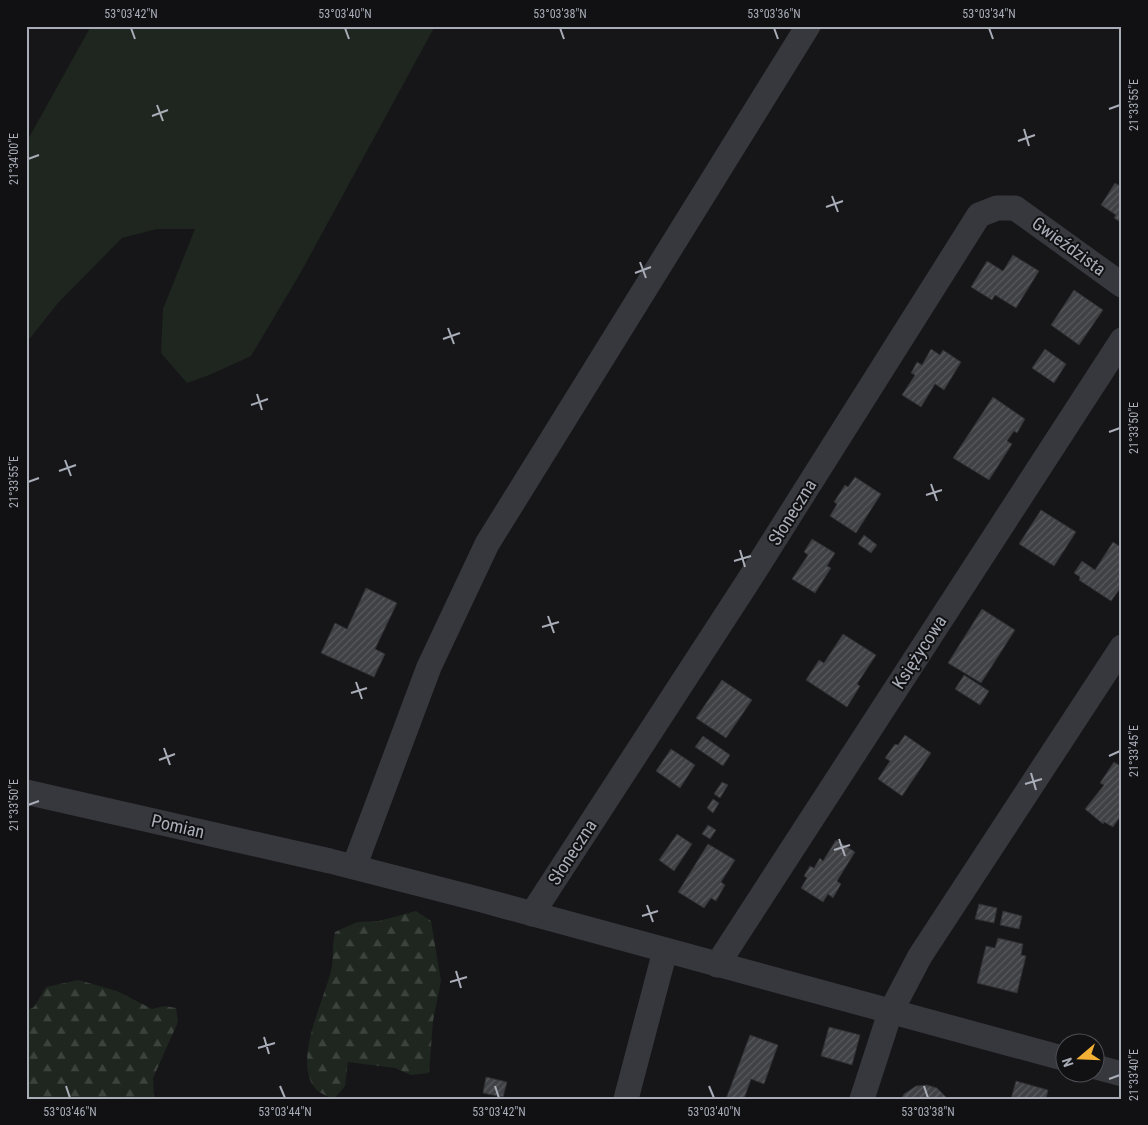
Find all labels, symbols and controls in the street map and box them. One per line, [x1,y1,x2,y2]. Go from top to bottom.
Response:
text: 53°03'42"N [104,7,158,21]
text: 53°03'40"N [318,7,372,21]
text: 53°03'38"N [533,7,587,21]
text: 53°03'36"N [747,7,801,21]
text: 53°03'34"N [962,7,1016,21]
text: 21°33'55"E [1127,79,1141,131]
text: 21°34'00"E [7,133,21,185]
street label: Gwieździsta [1028,212,1110,280]
text: 21°33'50"E [1127,402,1141,454]
text: 21°33'55"E [7,456,21,508]
street label: Słoneczna [764,475,820,549]
street label: Księżycowa [887,611,951,693]
text: 21°33'45"E [1127,725,1141,777]
text: 21°33'50"E [7,779,21,831]
street label: Pomian [149,810,207,842]
street label: Słoneczna [543,815,601,889]
north arrow [1056,1032,1106,1082]
text: 21°33'40"E [1127,1049,1141,1101]
text: N [1059,1056,1077,1069]
text: 53°03'46"N [43,1105,97,1119]
text: 53°03'44"N [258,1105,312,1119]
text: 53°03'42"N [472,1105,526,1119]
text: 53°03'40"N [687,1105,741,1119]
text: 53°03'38"N [901,1105,955,1119]

